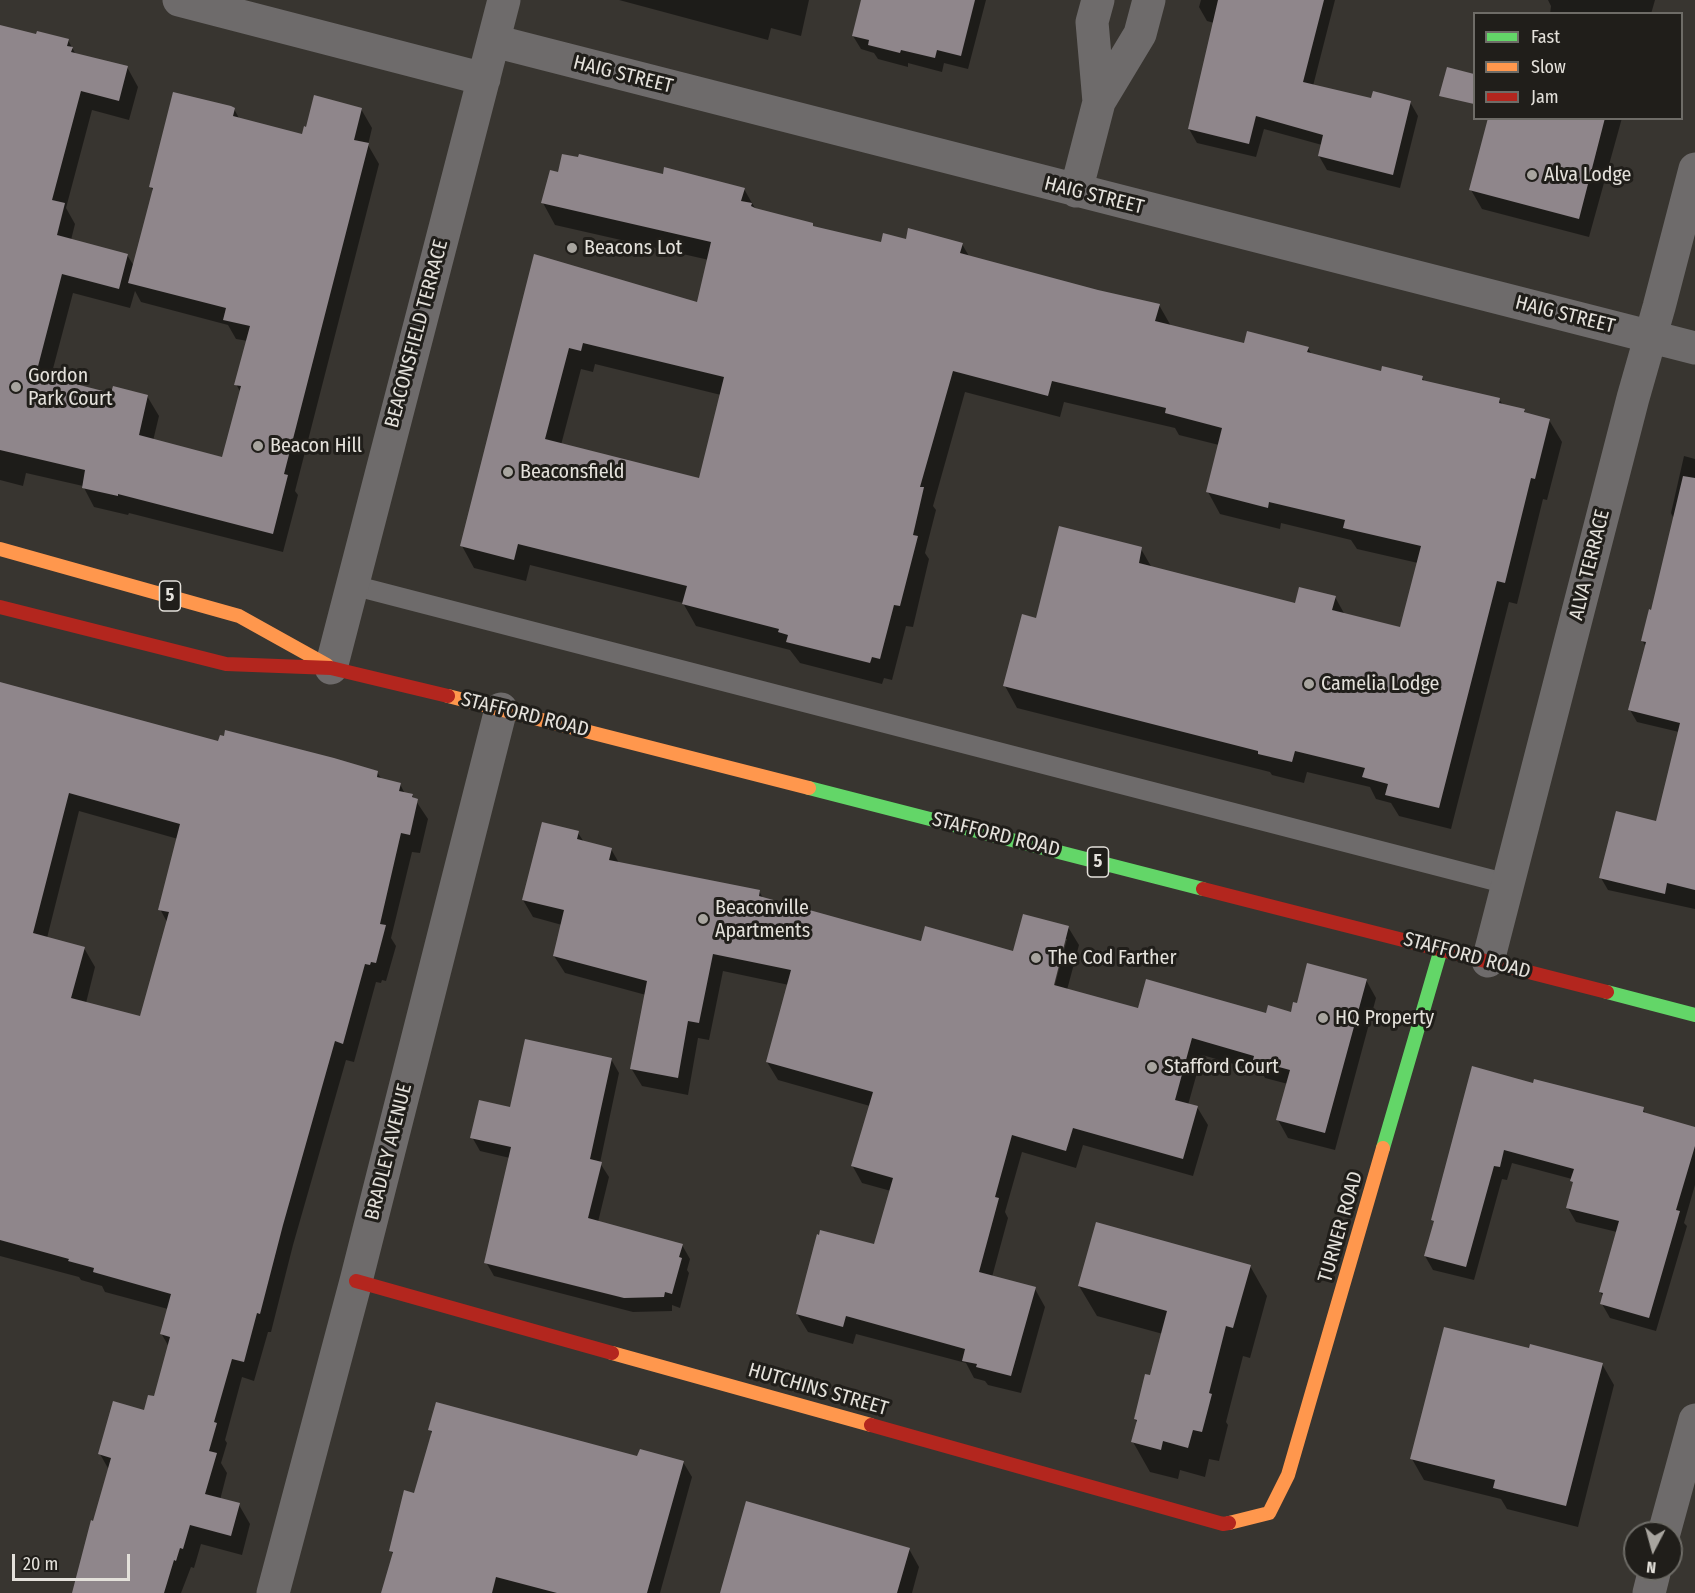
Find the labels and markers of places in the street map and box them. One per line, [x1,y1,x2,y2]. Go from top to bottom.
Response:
place label: Alva Lodge [1544,163,1631,187]
marker: Alva Lodge [1525,168,1539,182]
place label: Beacons Lot [584,236,682,260]
marker: Beacons Lot [565,241,579,255]
place label: Gordon Park Court [28,364,112,411]
marker: Gordon Park Court [9,380,23,394]
place label: Beacon Hill [270,434,362,458]
marker: Beacon Hill [251,439,265,453]
place label: Beaconsfield [520,460,624,484]
marker: Beaconsfield [501,465,515,479]
place label: Camelia Lodge [1321,672,1439,696]
marker: Camelia Lodge [1302,677,1316,691]
place label: Beaconville Apartments [715,896,810,943]
marker: Beaconville Apartments [696,912,710,926]
place label: The Cod Farther [1048,946,1176,970]
marker: The Cod Farther [1029,951,1043,965]
place label: HQ Property [1335,1006,1434,1030]
marker: HQ Property [1316,1011,1330,1025]
place label: Stafford Court [1164,1055,1279,1079]
marker: Stafford Court [1145,1060,1159,1074]

